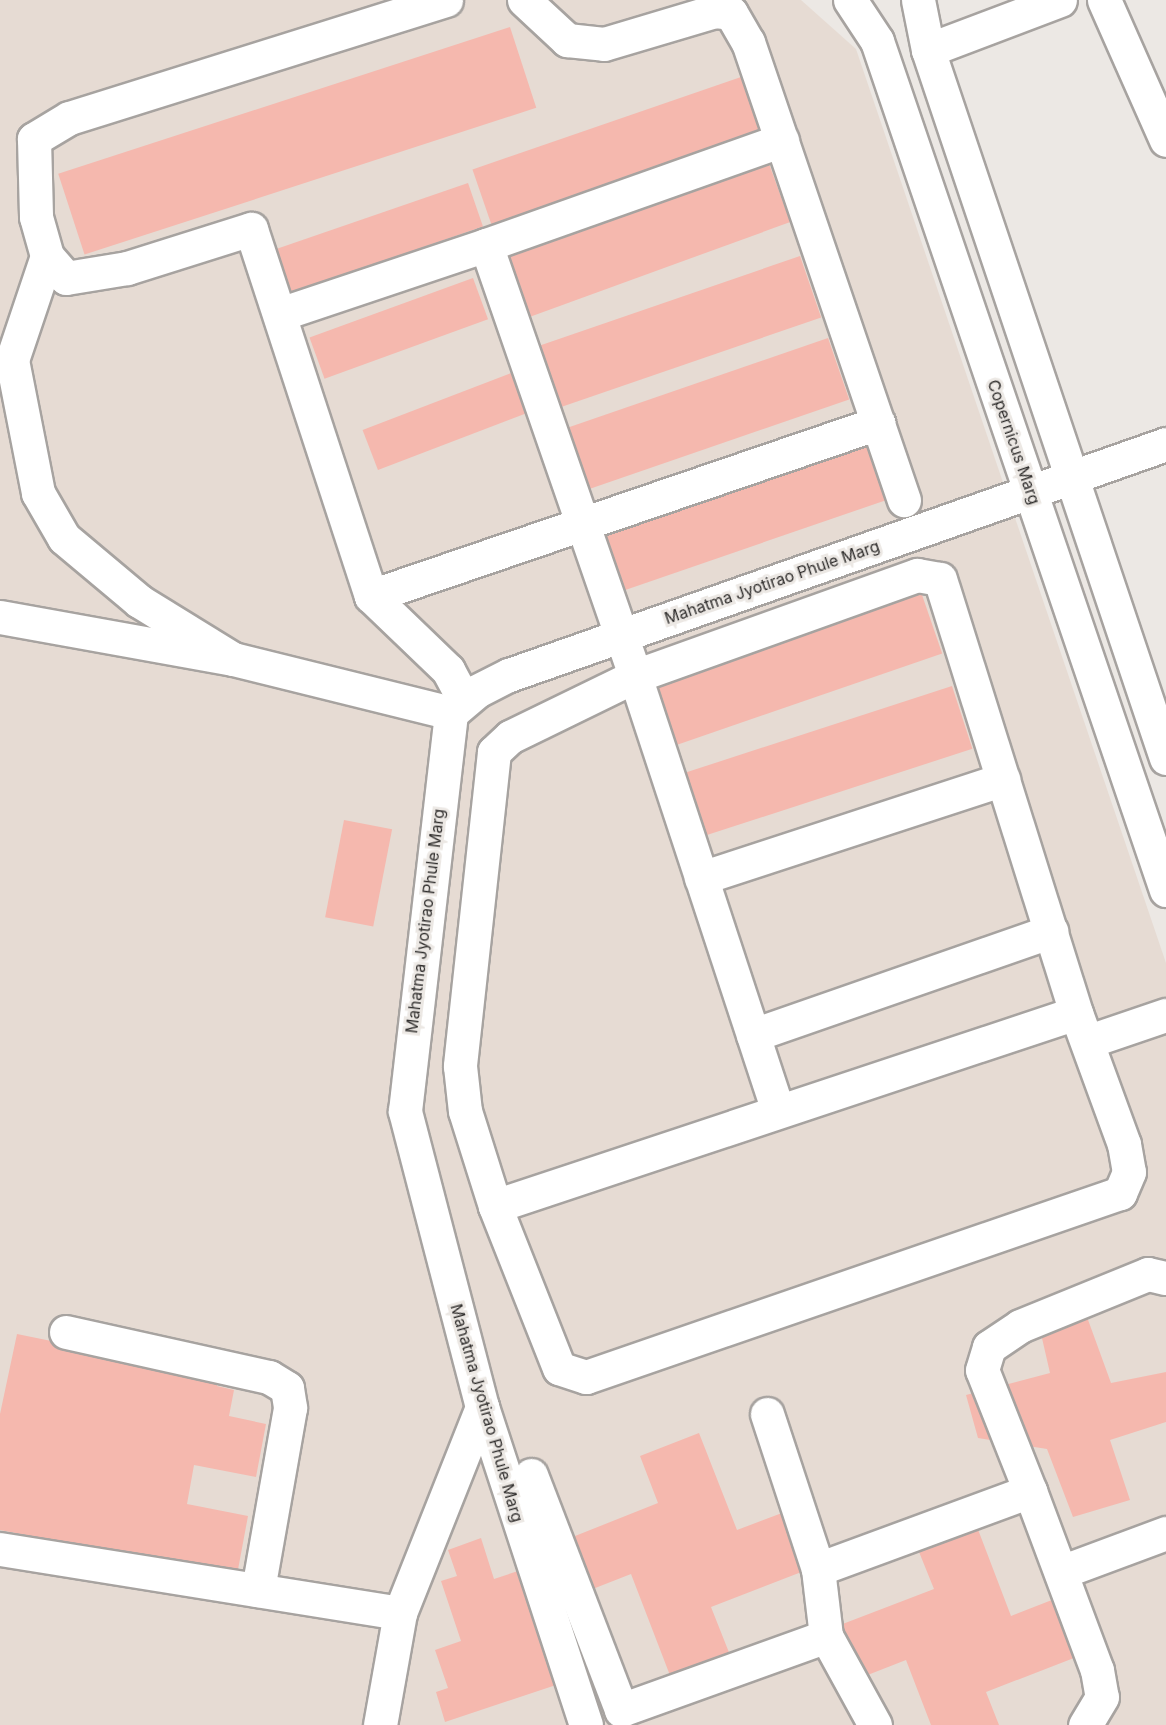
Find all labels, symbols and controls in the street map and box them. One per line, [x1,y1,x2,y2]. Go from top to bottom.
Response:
street label: Copernicus Marg [984,377,1044,507]
street label: Mahatma Jyotirao Phule Marg [662,536,882,628]
street label: Mahatma Jyotirao Phule Marg [402,808,448,1034]
street label: Mahatma Jyotirao Phule Marg [447,1302,527,1524]

